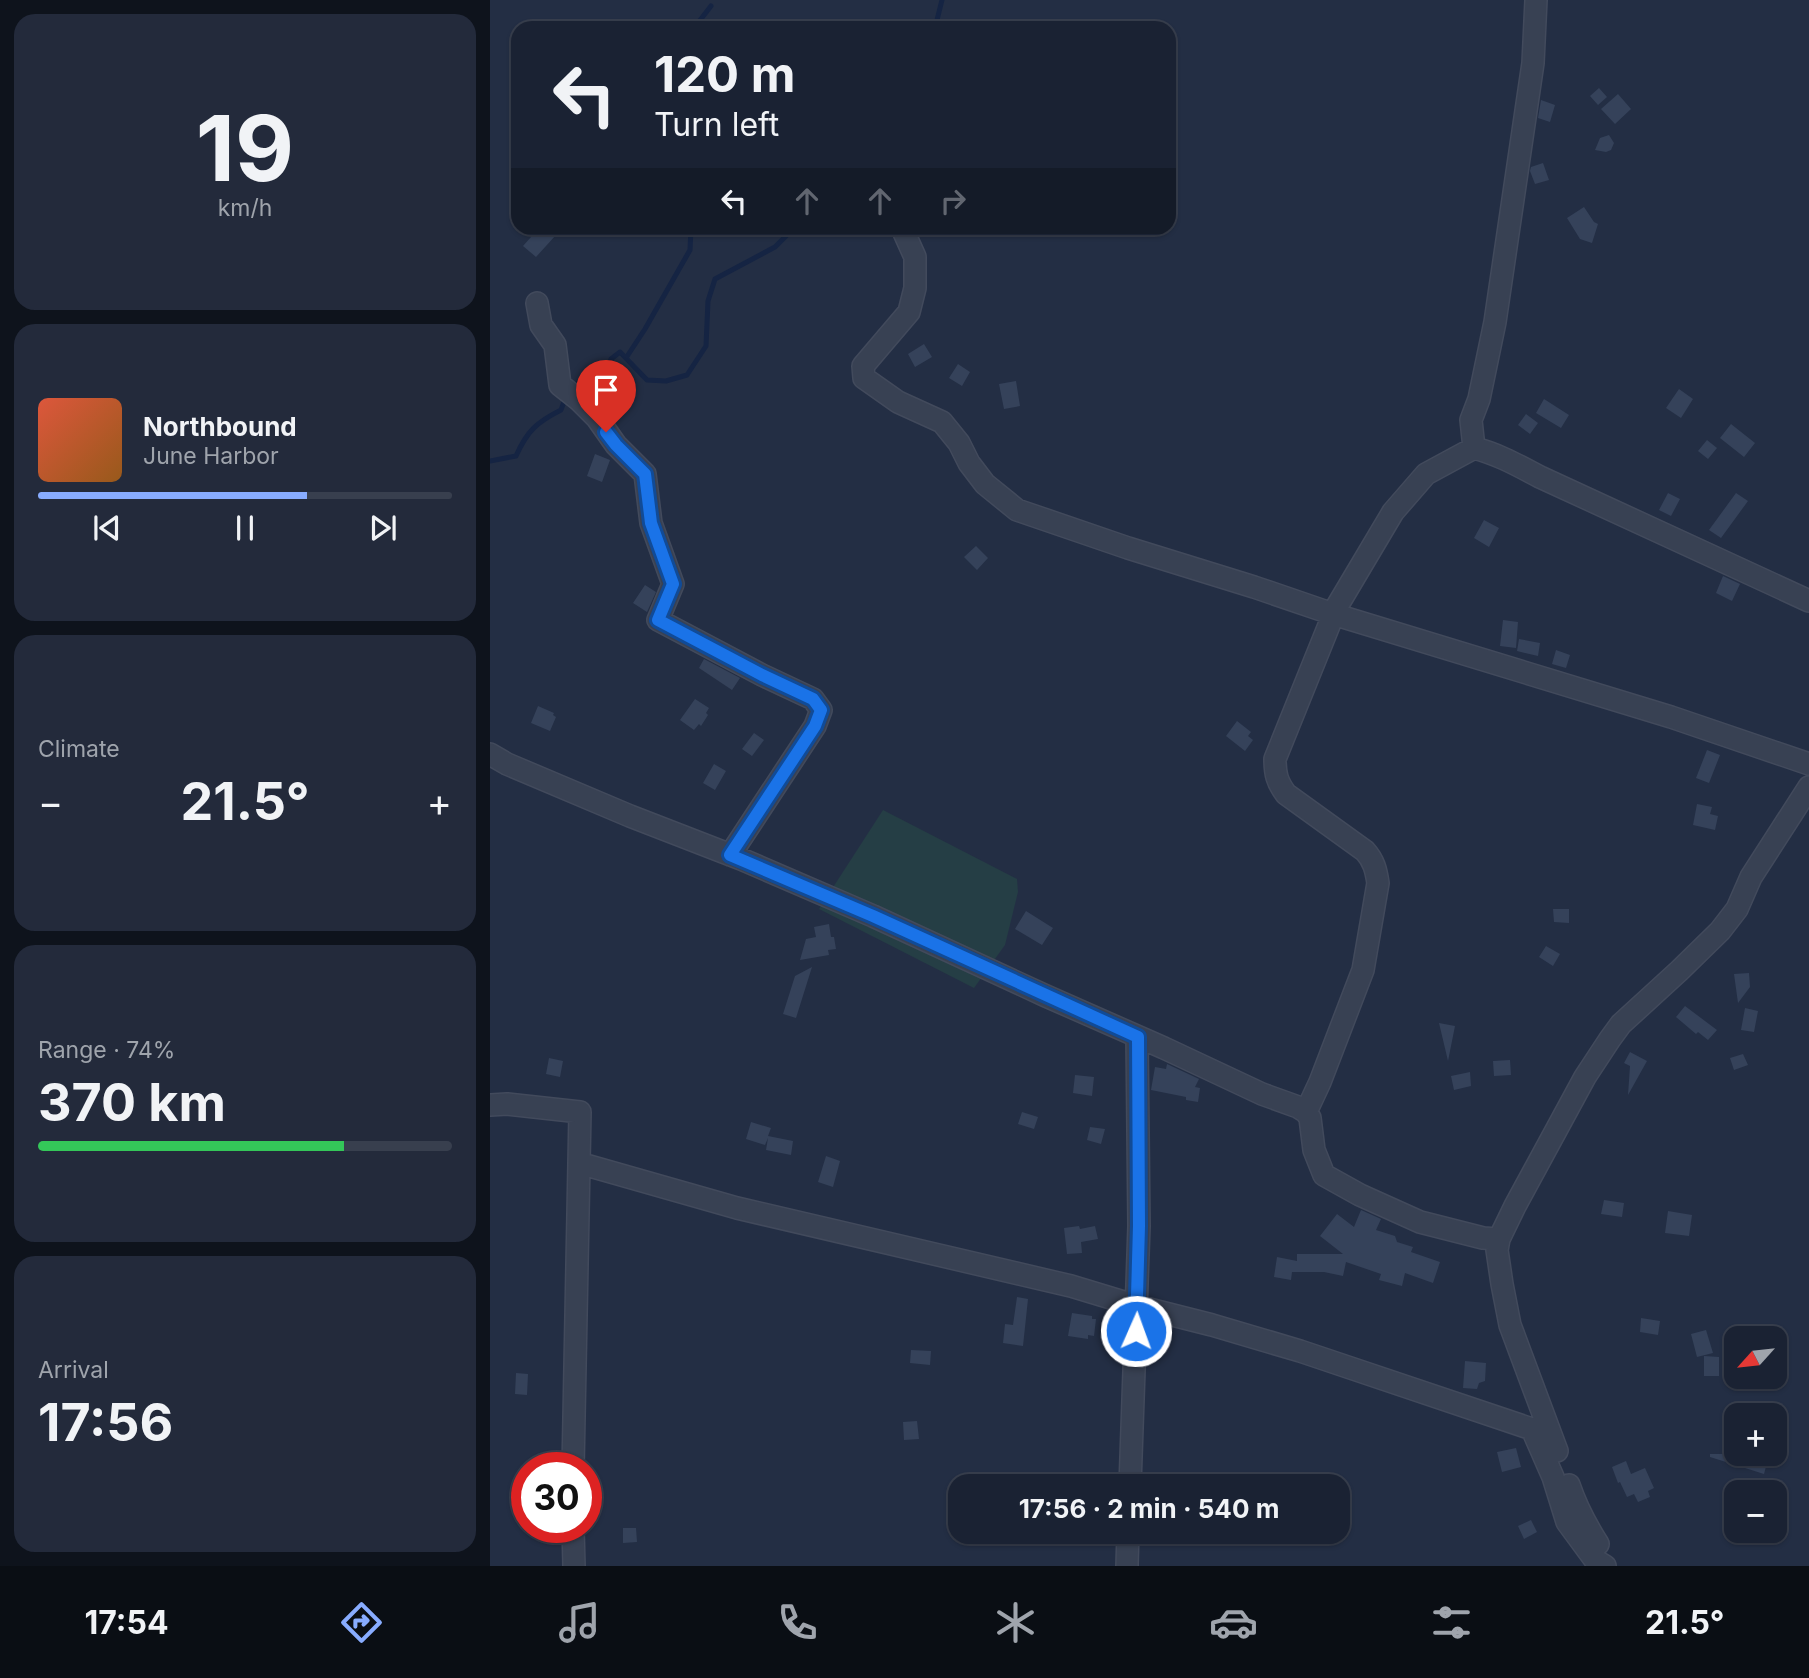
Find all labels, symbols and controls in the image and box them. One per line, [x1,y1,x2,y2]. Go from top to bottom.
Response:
text: 120 m [654,45,795,104]
icon: left [539,49,630,140]
text: 19 [196,93,294,203]
text: Turn left [654,105,779,144]
icon: left [715,182,753,220]
icon: ahead [788,182,826,220]
icon: ahead [861,182,899,220]
icon: right [934,182,972,220]
text: km/h [218,194,272,222]
pin [576,360,636,432]
icon: arrive [587,371,625,409]
text: Northbound [143,411,297,442]
text: June Harbor [143,442,279,470]
icon: previous [88,509,126,547]
icon: pause [226,509,264,547]
icon: next [364,509,402,547]
text: Climate [38,735,120,763]
text: 21.5° [180,770,310,833]
text: − [38,779,63,825]
text: + [427,779,452,825]
text: Range · 74% [38,1036,175,1064]
text: 370 km [38,1071,226,1134]
position arrow [1099,1294,1173,1368]
north arrow [1724,1326,1787,1390]
map controls [1724,1326,1787,1543]
text: Arrival [38,1356,109,1384]
text: 17:56 [38,1391,173,1454]
button: + [1724,1403,1787,1466]
speed limit sign: 30 [511,1452,602,1543]
button: − [1724,1480,1787,1543]
text: 17:56 · 2 min · 540 m [1019,1493,1279,1524]
icon: directions [337,1598,386,1647]
icon: music [555,1598,604,1647]
icon: phone [773,1598,822,1647]
icon: climate [991,1598,1040,1647]
icon: car [1209,1598,1258,1647]
icon: filters [1427,1598,1476,1647]
text: 17:54 [84,1603,169,1642]
text: 21.5° [1645,1603,1724,1642]

